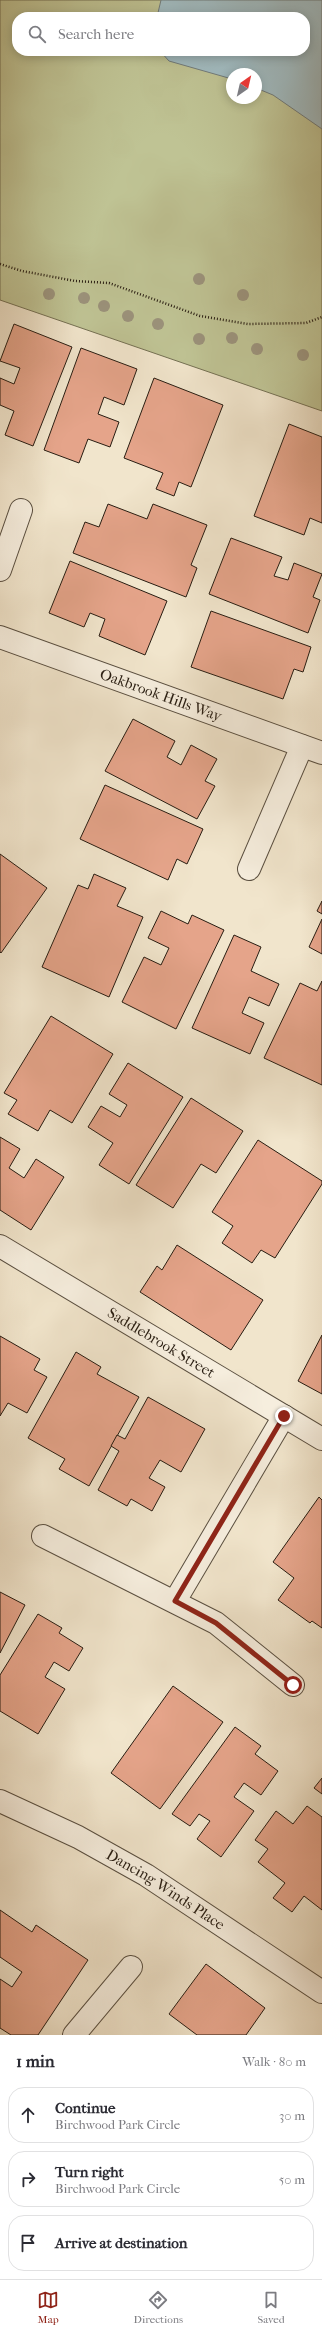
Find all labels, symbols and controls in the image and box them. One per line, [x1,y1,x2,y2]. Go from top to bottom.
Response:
search box [12,12,310,56]
icon: search [26,23,48,45]
text: Search here [58,25,134,43]
north arrow [226,68,262,104]
street label: Oakbrook Hills Way [97,665,225,726]
street label: Saddlebrook Street [104,1303,219,1382]
route end [275,1407,293,1425]
route start [284,1676,302,1694]
street label: Dancing Winds Place [103,1846,229,1934]
text: 1 min [16,2051,55,2071]
text: Walk · 80 m [242,2054,306,2069]
text: Continue [55,2099,115,2117]
icon: ahead [17,2104,39,2126]
text: 30 m [279,2108,305,2123]
text: Birchwood Park Circle [55,2117,180,2132]
text: Turn right [55,2163,124,2181]
icon: right [17,2168,39,2190]
text: 50 m [279,2172,305,2187]
text: Birchwood Park Circle [55,2181,180,2196]
icon: arrive [17,2232,39,2254]
text: Arrive at destination [55,2234,187,2252]
tab: Map [37,2289,59,2326]
tab: Directions [134,2289,183,2326]
tab: Saved [257,2289,285,2326]

